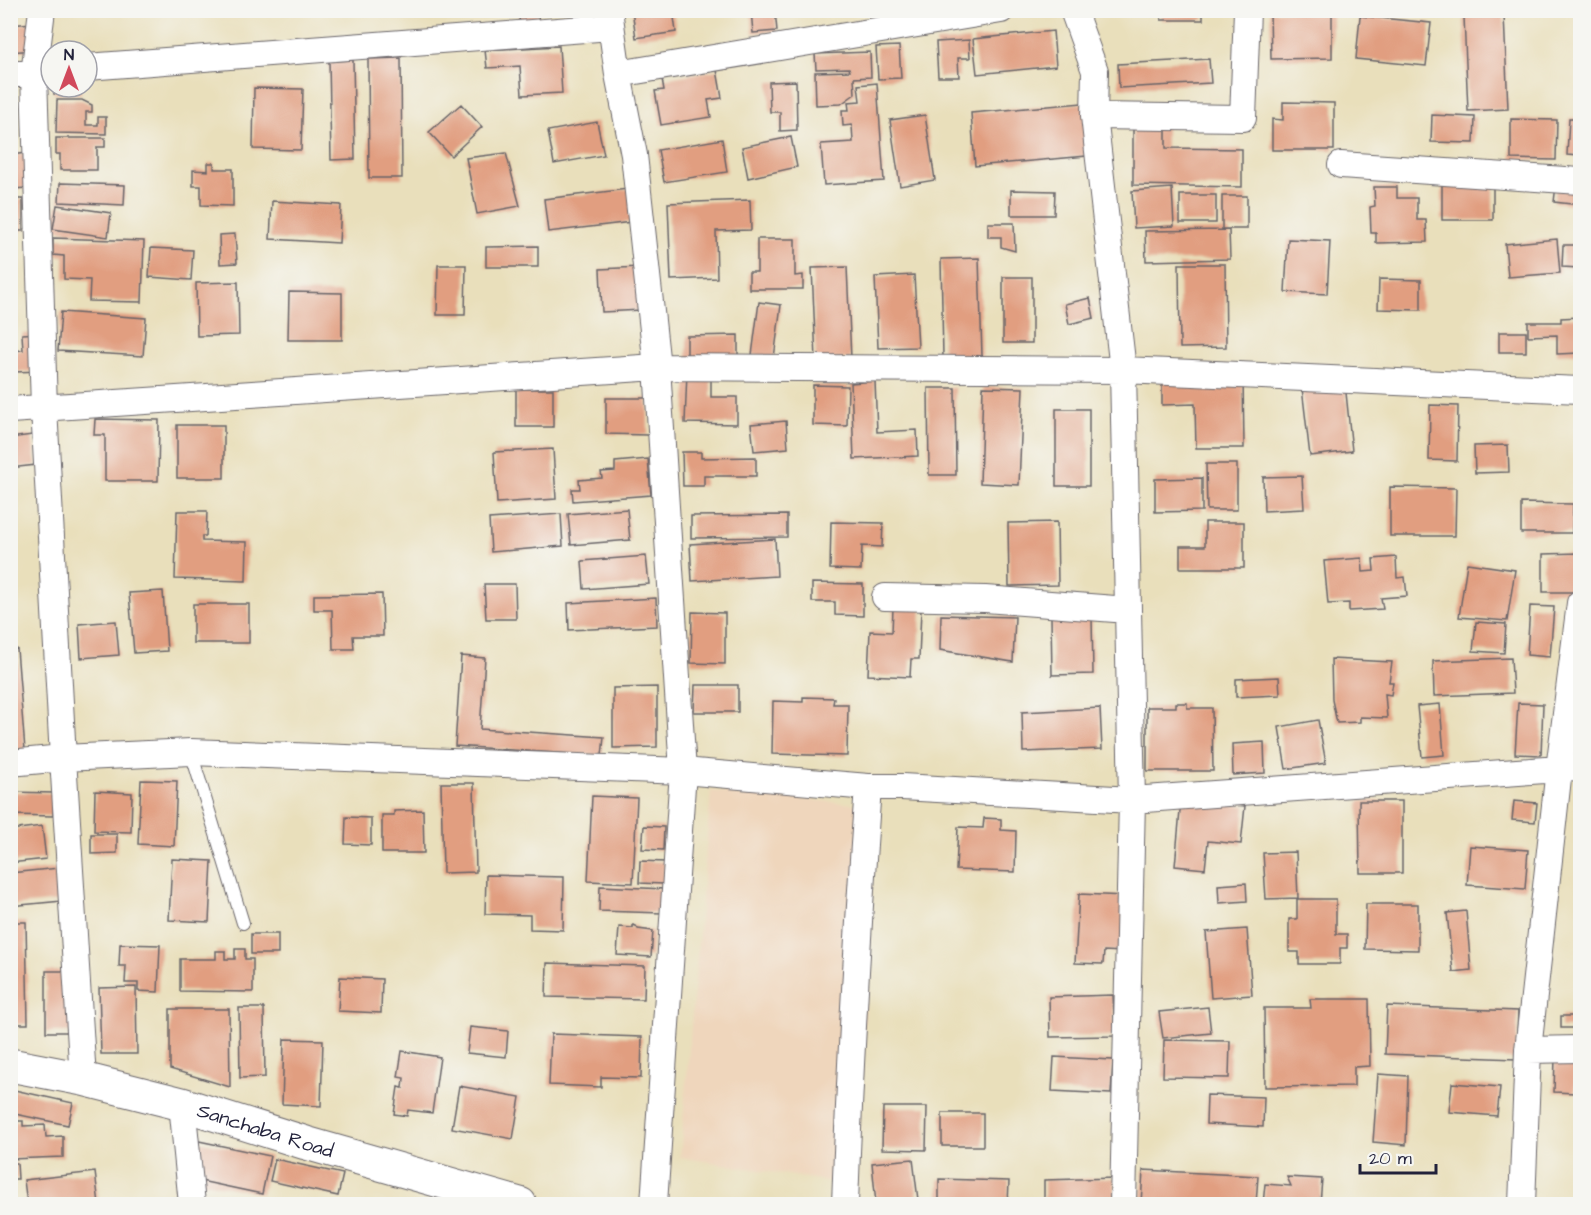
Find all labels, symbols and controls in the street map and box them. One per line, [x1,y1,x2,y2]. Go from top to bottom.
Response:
north arrow [39,39,99,99]
text: N [64,44,74,66]
street label: Sanchaba Road [194,1097,337,1165]
scale bar [1360,1137,1436,1175]
text: 20 m [1369,1146,1412,1171]

